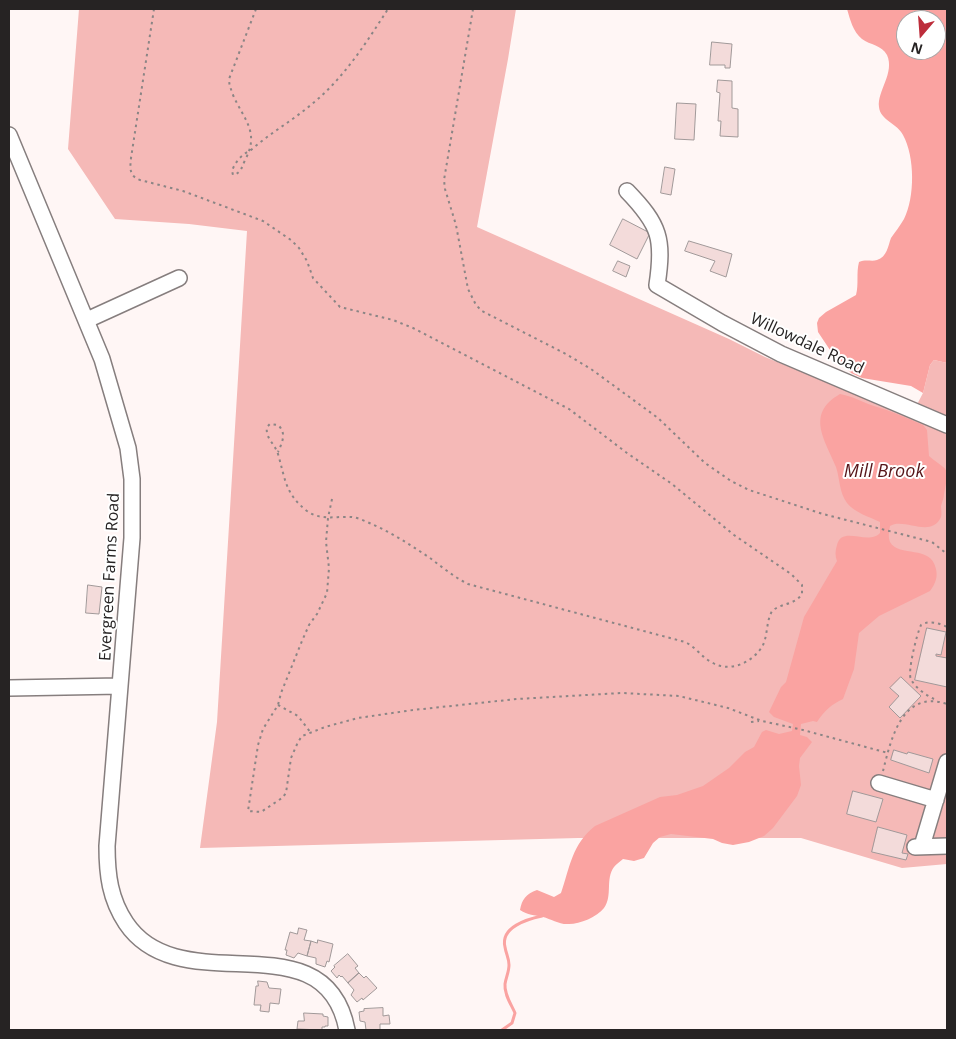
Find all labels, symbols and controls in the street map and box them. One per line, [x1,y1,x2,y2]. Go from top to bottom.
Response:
north arrow [896,10,946,60]
text: N [908,38,925,60]
street label: Willowdale Road [747,309,867,379]
water label: Mill Brook [844,461,924,483]
street label: Evergreen Farms Road [96,493,124,661]

